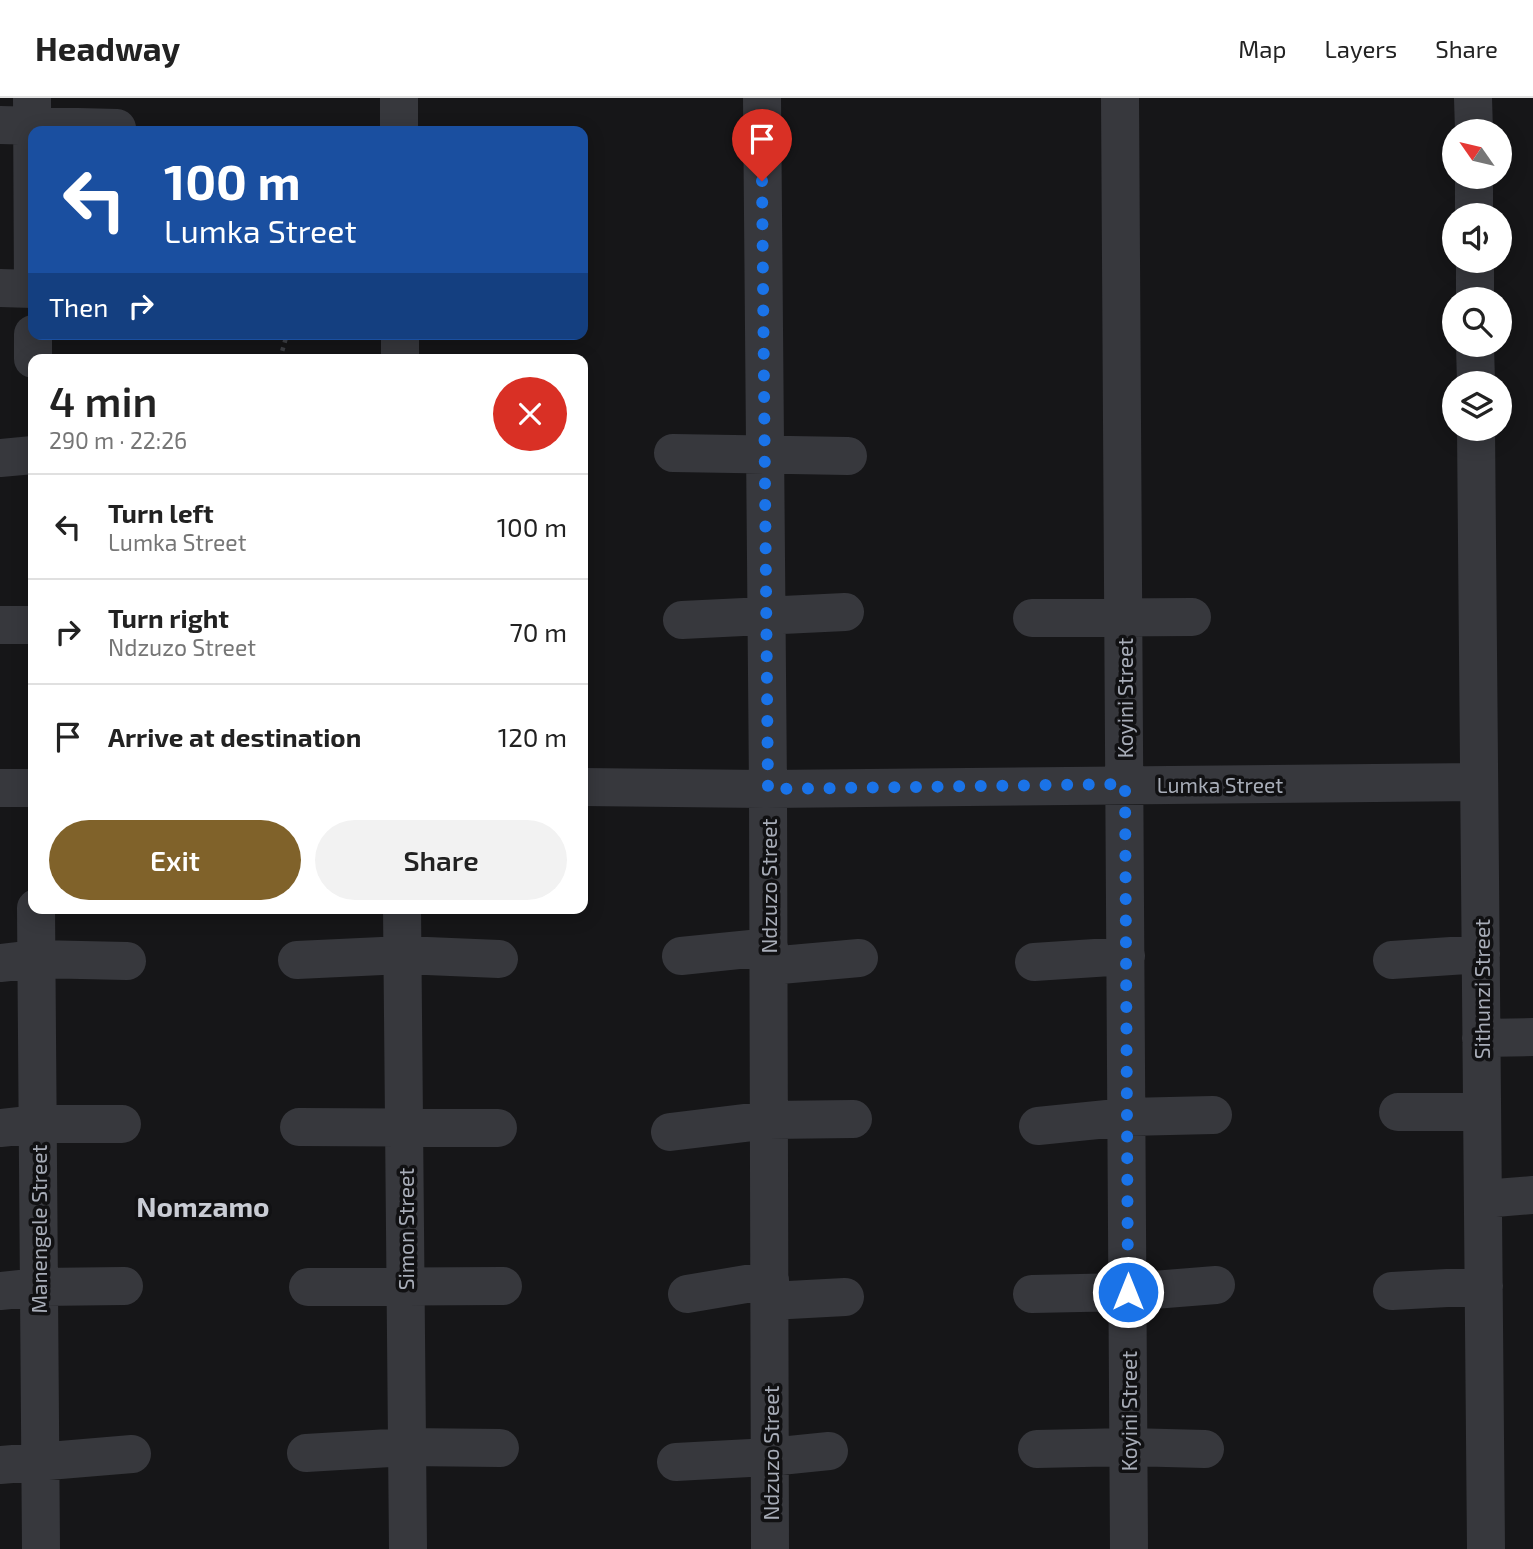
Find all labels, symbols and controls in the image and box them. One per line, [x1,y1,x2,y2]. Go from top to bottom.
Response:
text: Headway [35,28,180,68]
text: Map [1238,34,1286,63]
text: Layers [1324,34,1397,63]
text: Share [1435,34,1498,63]
pin [732,109,792,181]
north arrow [1442,119,1512,189]
map controls [1442,119,1512,441]
icon: arrive [743,120,781,158]
text: 100 m [164,151,301,210]
icon: left [49,154,140,245]
button: sound [1442,203,1512,273]
text: Lumka Street [164,211,357,249]
icon: right [122,287,160,325]
button: search [1442,287,1512,357]
text: Then [49,291,108,322]
button: layers [1442,371,1512,441]
text: 4 min [49,375,158,425]
button: close [493,377,567,451]
text: 290 m · 22:26 [49,426,187,454]
text: Turn left [108,497,214,528]
icon: left [49,508,87,546]
text: 100 m [497,511,567,542]
text: Lumka Street [108,528,246,556]
text: Turn right [108,602,229,633]
icon: right [49,613,87,651]
text: 70 m [509,616,567,647]
text: Ndzuzo Street [108,633,256,661]
street label: Koyini Street [1112,638,1137,758]
icon: arrive [49,718,87,756]
text: Arrive at destination [108,721,361,752]
text: 120 m [498,721,567,752]
street label: Lumka Street [1157,772,1283,797]
street label: Ndzuzo Street [756,818,781,954]
button: Exit [49,820,301,900]
button: Share [315,820,567,900]
street label: Sithunzi Street [1469,919,1494,1059]
street label: Manengele Street [26,1144,51,1314]
street label: Simon Street [393,1168,418,1290]
district label: Nomzamo [136,1189,270,1223]
position arrow [1091,1255,1165,1329]
street label: Koyini Street [1116,1351,1141,1471]
street label: Ndzuzo Street [758,1385,783,1521]

